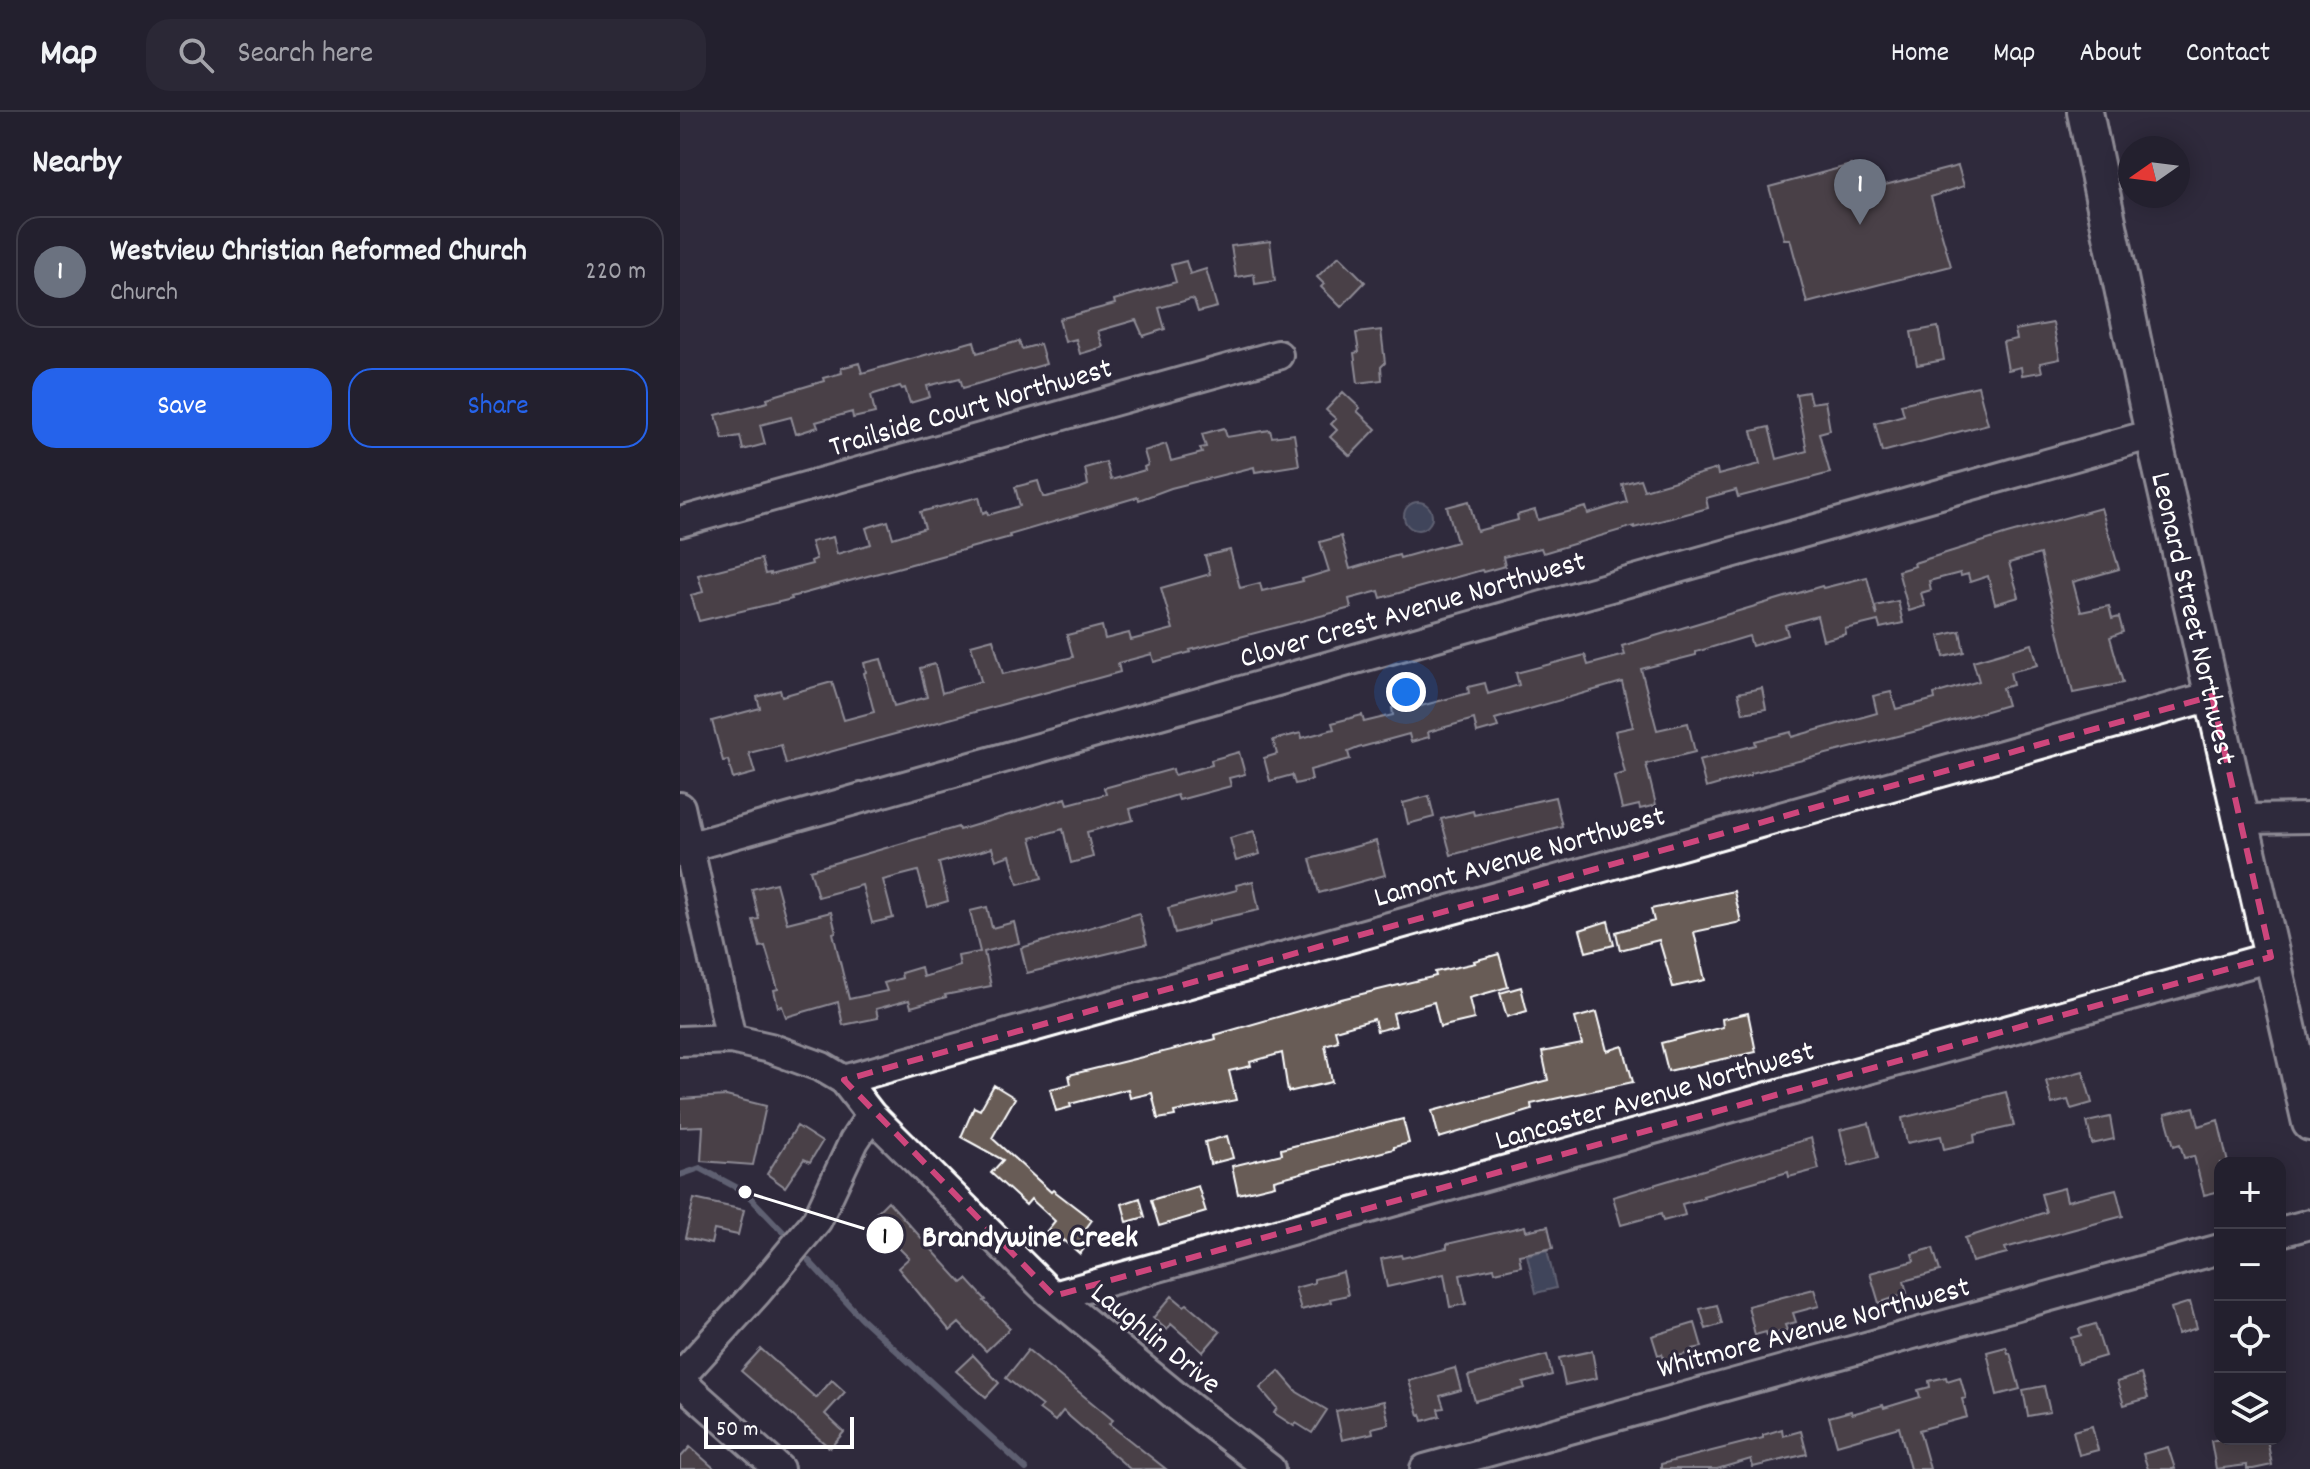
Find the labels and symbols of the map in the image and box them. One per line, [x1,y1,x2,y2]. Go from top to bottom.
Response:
north arrow [2118,136,2190,208]
pin: 1 [1834,159,1886,225]
street label: Trailside Court Northwest [825,349,1118,471]
street label: Leonard Street Northwest [2136,469,2245,770]
street label: Clover Crest Avenue Northwest [1235,542,1591,682]
your location [1386,672,1426,712]
street label: Lamont Avenue Northwest [1369,797,1671,922]
street label: Lancaster Avenue Northwest [1490,1032,1820,1165]
callout: Brandywine Creek [865,1207,1154,1263]
text: Brandywine Creek [922,1217,1138,1263]
text: 1 [882,1221,888,1255]
street label: Whitmore Avenue Northwest [1653,1268,1975,1393]
street label: Laughlin Drive [1080,1274,1229,1407]
scale bar [704,1413,854,1449]

